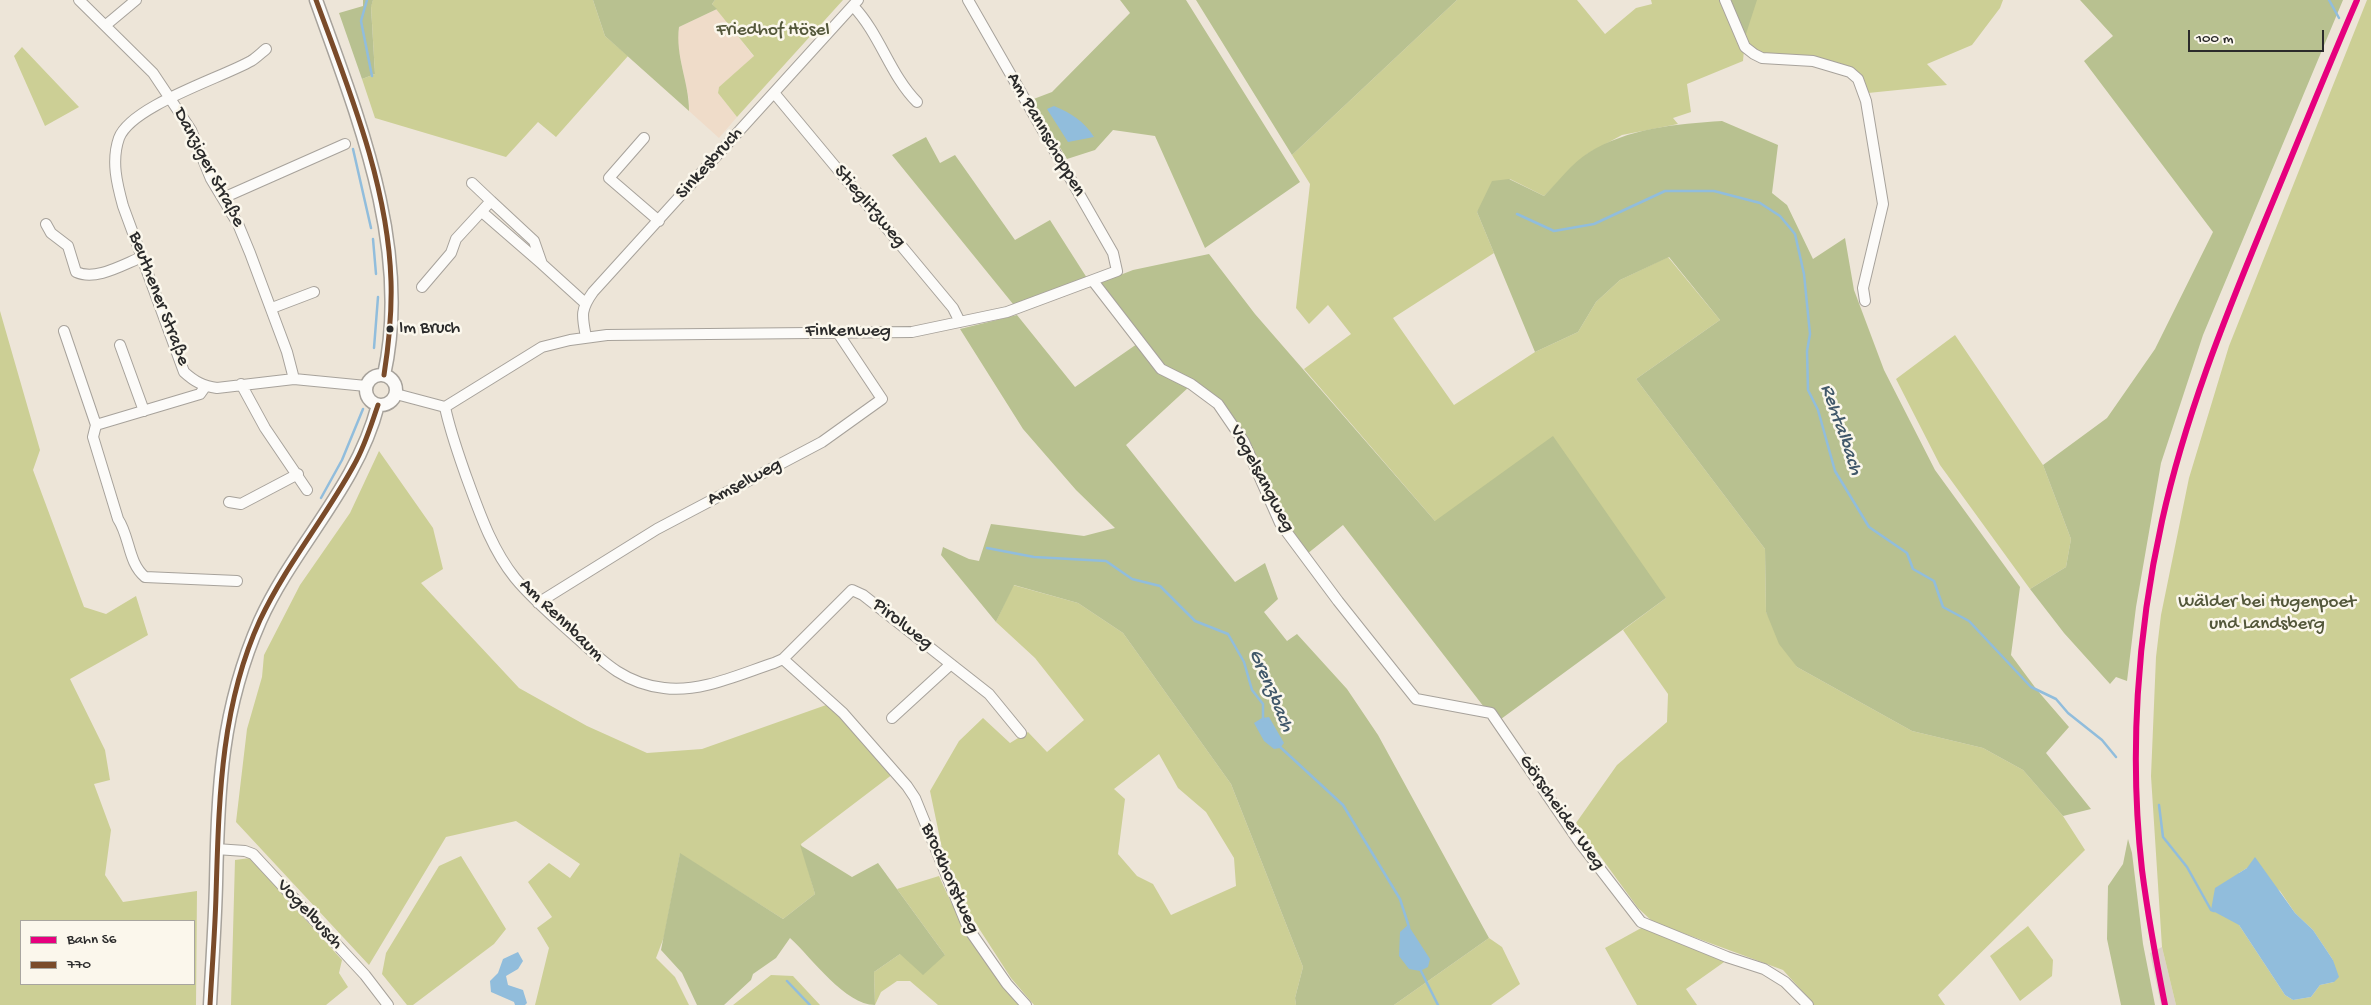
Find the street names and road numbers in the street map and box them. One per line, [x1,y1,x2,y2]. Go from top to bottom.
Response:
street label: Am Pannschoppen [1000,69,1090,201]
street label: Danziger Straße [167,105,249,231]
street label: Sinkesbruch [672,123,748,205]
street label: Stieglitzweg [828,161,910,253]
street label: Beuthener Straße [122,229,194,369]
street label: Finkenweg [805,321,891,343]
street label: Vogelsangweg [1223,422,1299,536]
street label: Amselweg [704,454,786,512]
street label: Am Rennbaum [514,575,608,667]
street label: Pirolweg [867,594,937,656]
street label: Görscheider Weg [1513,751,1609,875]
street label: Brockhorstweg [915,820,983,938]
street label: Vogelbusch [271,875,347,955]

